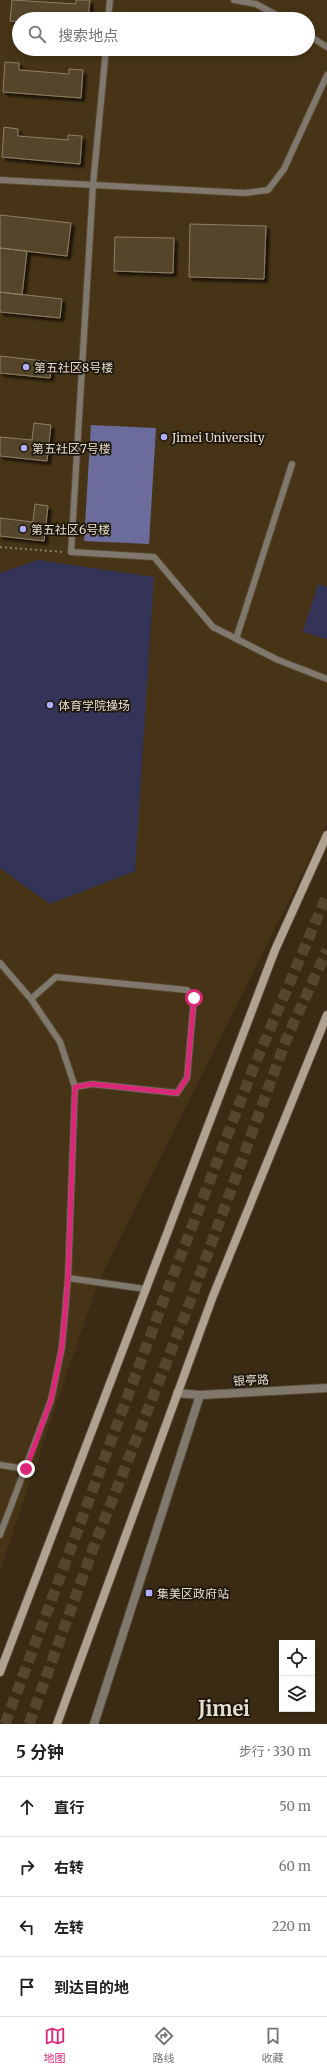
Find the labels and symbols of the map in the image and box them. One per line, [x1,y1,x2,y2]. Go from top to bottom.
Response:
place label: 第五社区8号楼 [34,360,113,375]
marker: 第五社区8号楼 [21,362,31,372]
place label: Jimei University [171,430,265,445]
marker: Jimei University [159,432,169,442]
place label: 第五社区7号楼 [32,441,111,456]
marker: 第五社区7号楼 [19,443,29,453]
place label: 第五社区6号楼 [31,522,110,537]
marker: 第五社区6号楼 [18,524,28,534]
place label: 体育学院操场 [58,698,130,713]
marker: 体育学院操场 [45,700,55,710]
route start [185,989,203,1007]
street label: 银亭路 [233,1372,269,1388]
route end [17,1460,35,1478]
place label: 集美区政府站 [157,1586,229,1601]
marker: 集美区政府站 [144,1588,154,1598]
district label: Jimei [197,1696,250,1721]

